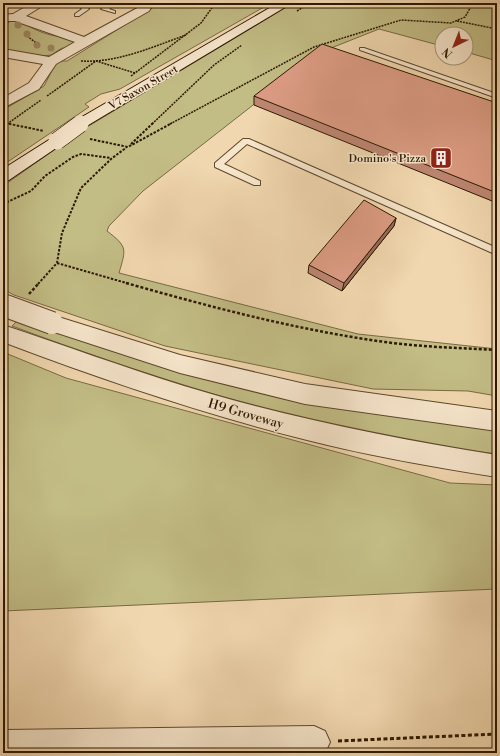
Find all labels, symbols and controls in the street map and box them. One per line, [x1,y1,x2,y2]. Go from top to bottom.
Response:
north arrow [434,26,474,66]
text: N [440,44,456,61]
street label: V7 Saxon Street [105,62,181,114]
building icon: Domino's Pizza [428,145,454,171]
place label: Domino's Pizza [348,152,426,166]
street label: H9 Groveway [206,396,286,433]

